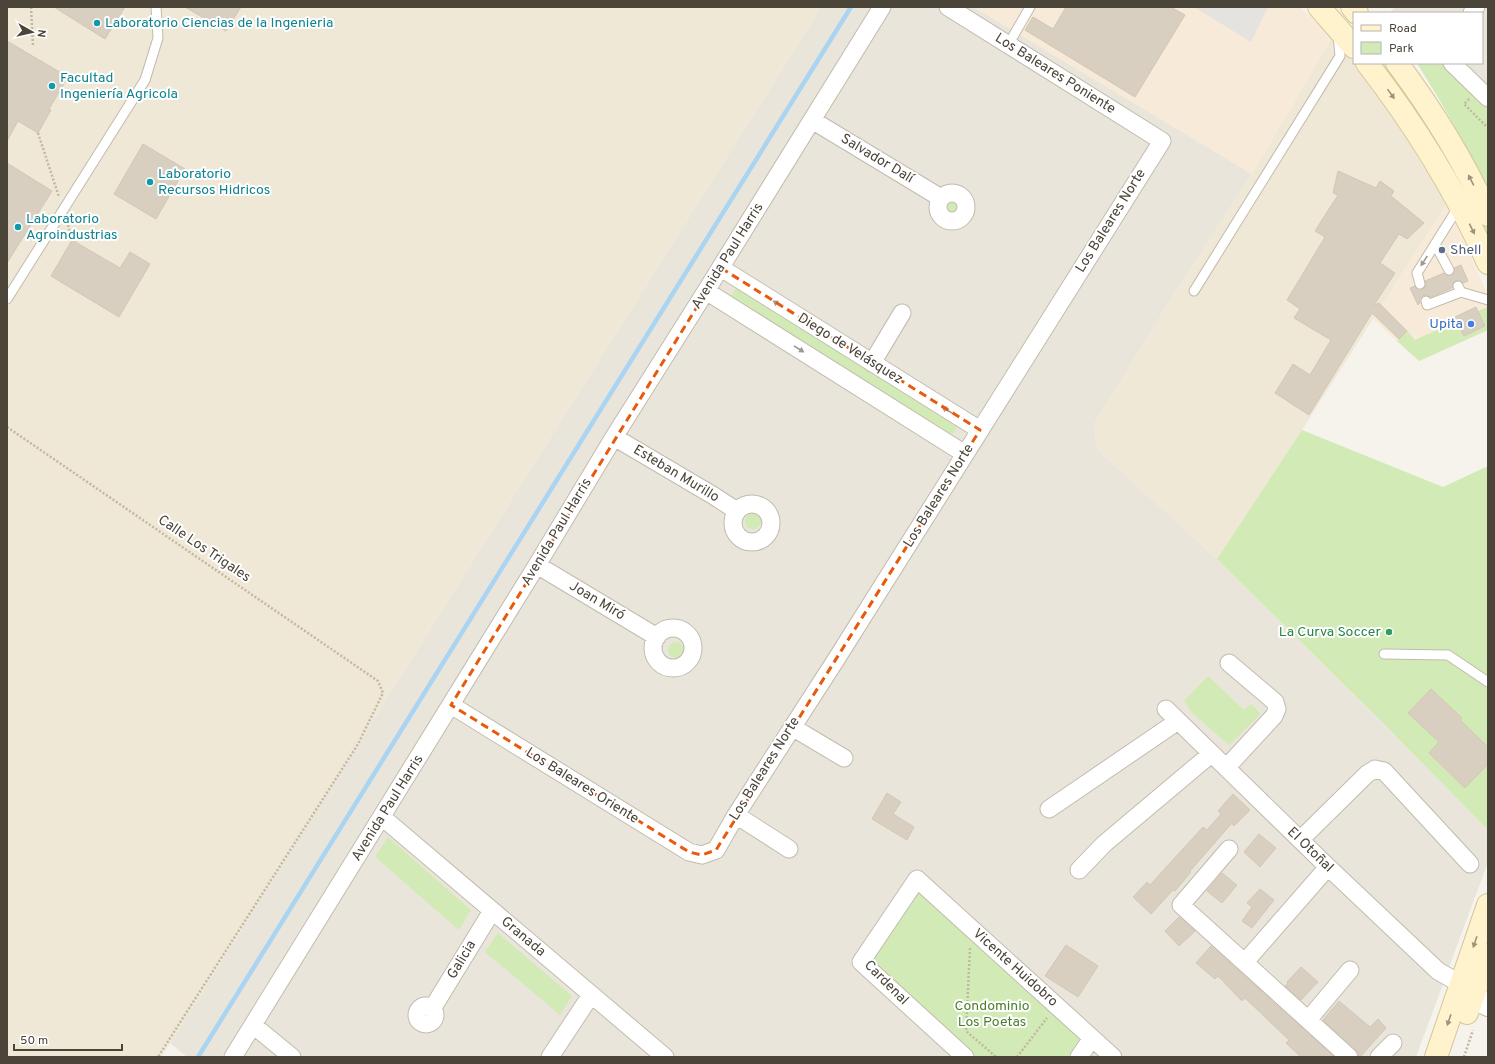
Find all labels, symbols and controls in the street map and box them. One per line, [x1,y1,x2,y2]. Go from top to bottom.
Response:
north arrow [12,12,52,52]
legend [1353,12,1483,64]
place label: Laboratorio Ciencias de la Ingenieria [105,15,333,32]
marker: Laboratorio Ciencias de la Ingenieria [92,18,102,28]
text: Road [1389,21,1417,37]
text: N [33,28,48,38]
street label: Los Baleares Poniente [992,30,1118,118]
text: Park [1389,41,1414,57]
place label: Facultad Ingeniería Agricola [60,70,178,103]
marker: Facultad Ingeniería Agricola [47,81,57,91]
one-way arrow [1387,89,1395,99]
street label: Salvador Dalí [837,131,918,188]
place label: Laboratorio Recursos Hidricos [158,166,270,199]
street label: Los Baleares Norte [1072,166,1150,276]
one-way arrow [1468,174,1474,186]
marker: Laboratorio Recursos Hidricos [145,177,155,187]
street label: Avenida Paul Harris [688,200,768,312]
place label: Laboratorio Agroindustrias [26,211,118,244]
marker: Laboratorio Agroindustrias [13,222,23,232]
one-way arrow [1469,223,1475,235]
place label: Shell [1450,242,1481,259]
marker: Shell [1437,245,1447,255]
one-way arrow [1421,255,1428,267]
one-way arrow [773,300,783,308]
street label: Diego de Velásquez [794,310,906,388]
place label: Upita [1429,316,1463,333]
marker: Upita [1466,319,1476,329]
one-way arrow [793,346,805,353]
one-way arrow [942,406,952,414]
street label: Los Baleares Norte [900,441,978,551]
street label: Esteban Murillo [630,442,722,506]
street label: Avenida Paul Harris [518,475,596,589]
street label: Calle Los Trigales [154,512,254,586]
street label: Joan Miró [566,578,628,624]
place label: La Curva Soccer [1279,624,1382,641]
marker: La Curva Soccer [1384,627,1394,637]
street label: Los Baleares Norte [726,714,804,824]
street label: Los Baleares Oriente [522,744,642,828]
street label: Avenida Paul Harris [348,752,428,864]
street label: El Otoñal [1283,824,1337,876]
street label: Granada [497,913,549,961]
street label: Vicente Huidobro [969,925,1061,1011]
one-way arrow [1472,937,1478,949]
street label: Galicia [444,938,480,982]
street label: Cardenal [860,957,912,1009]
park label: Condominio Los Poetas [954,998,1030,1031]
one-way arrow [1445,1014,1451,1026]
scale bar [14,1026,122,1052]
text: 50 m [20,1033,48,1049]

